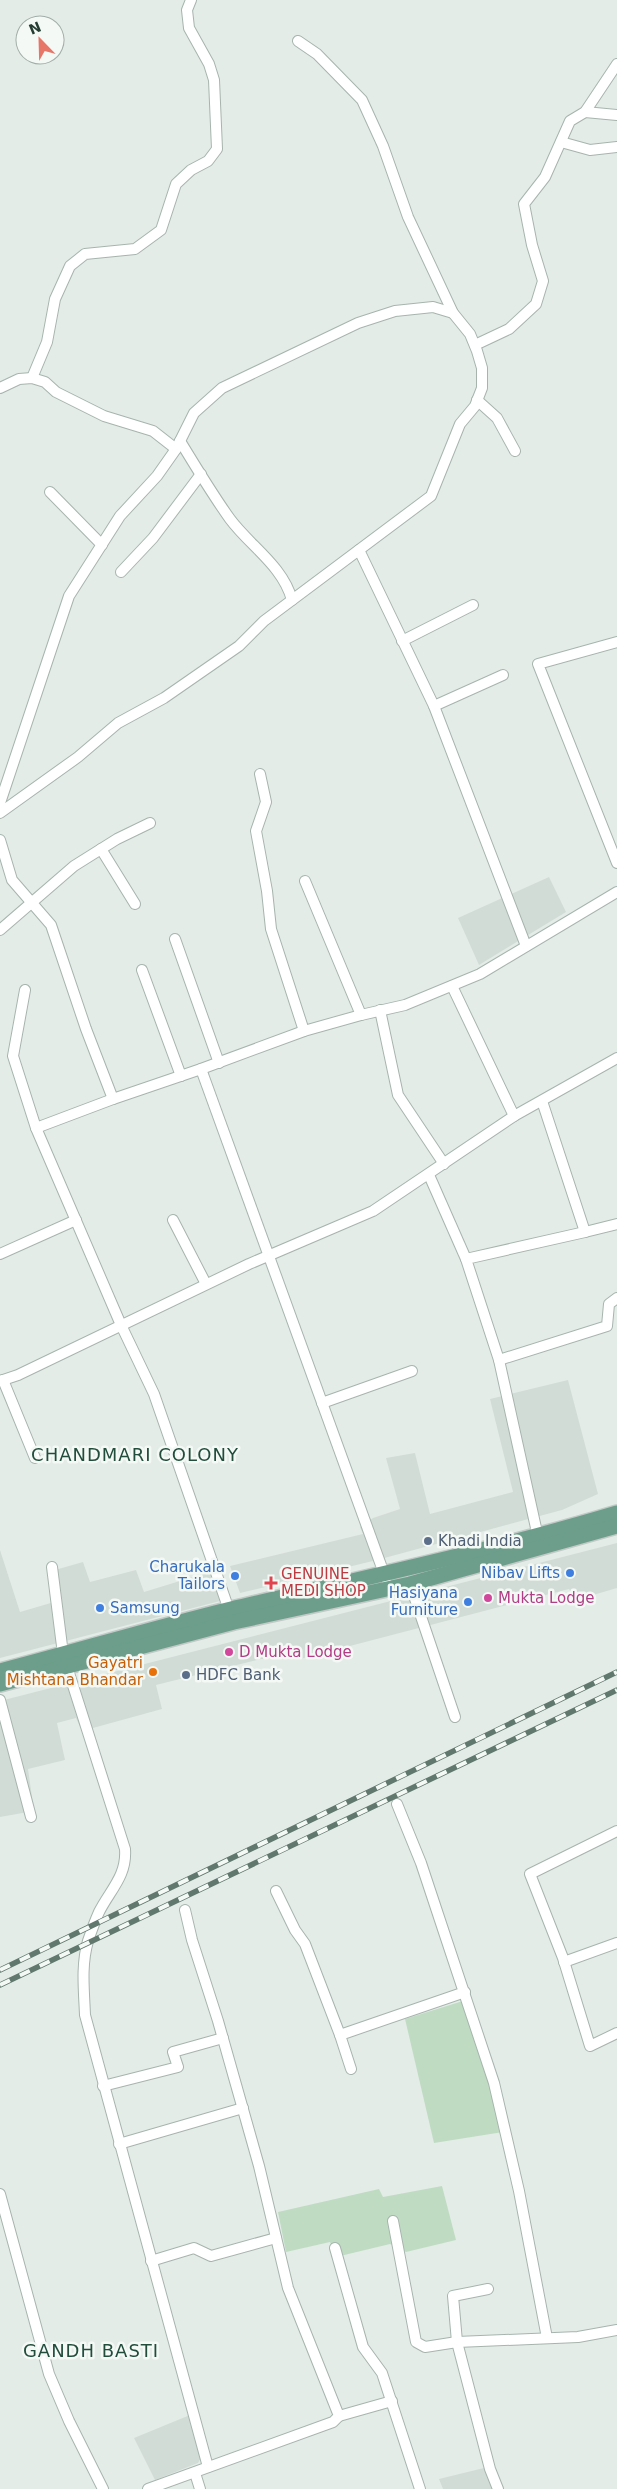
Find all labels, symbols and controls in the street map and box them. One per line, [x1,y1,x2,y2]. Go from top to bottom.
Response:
north arrow [15,15,65,65]
text: N [26,18,43,38]
district label: CHANDMARI COLONY [31,1444,239,1465]
place label: Khadi India [438,1532,522,1550]
marker: Khadi India [422,1535,434,1547]
place label: Charukala Tailors [149,1558,225,1593]
place label: Nibav Lifts [481,1564,560,1582]
place label: GENUINE MEDI SHOP [281,1565,366,1600]
marker: Nibav Lifts [564,1567,576,1579]
marker: Charukala Tailors [229,1570,241,1582]
marker: GENUINE MEDI SHOP [265,1577,277,1589]
place label: Hasiyana Furniture [389,1584,458,1619]
place label: Mukta Lodge [498,1589,595,1607]
marker: Mukta Lodge [482,1592,494,1604]
marker: Hasiyana Furniture [462,1596,474,1608]
place label: Samsung [110,1599,180,1617]
marker: Samsung [94,1602,106,1614]
place label: D Mukta Lodge [239,1643,352,1661]
marker: D Mukta Lodge [223,1646,235,1658]
place label: Gayatri Mishtana Bhandar [7,1654,144,1689]
marker: Gayatri Mishtana Bhandar [147,1666,159,1678]
place label: HDFC Bank [196,1666,281,1684]
marker: HDFC Bank [180,1669,192,1681]
district label: GANDH BASTI [23,2340,159,2361]

